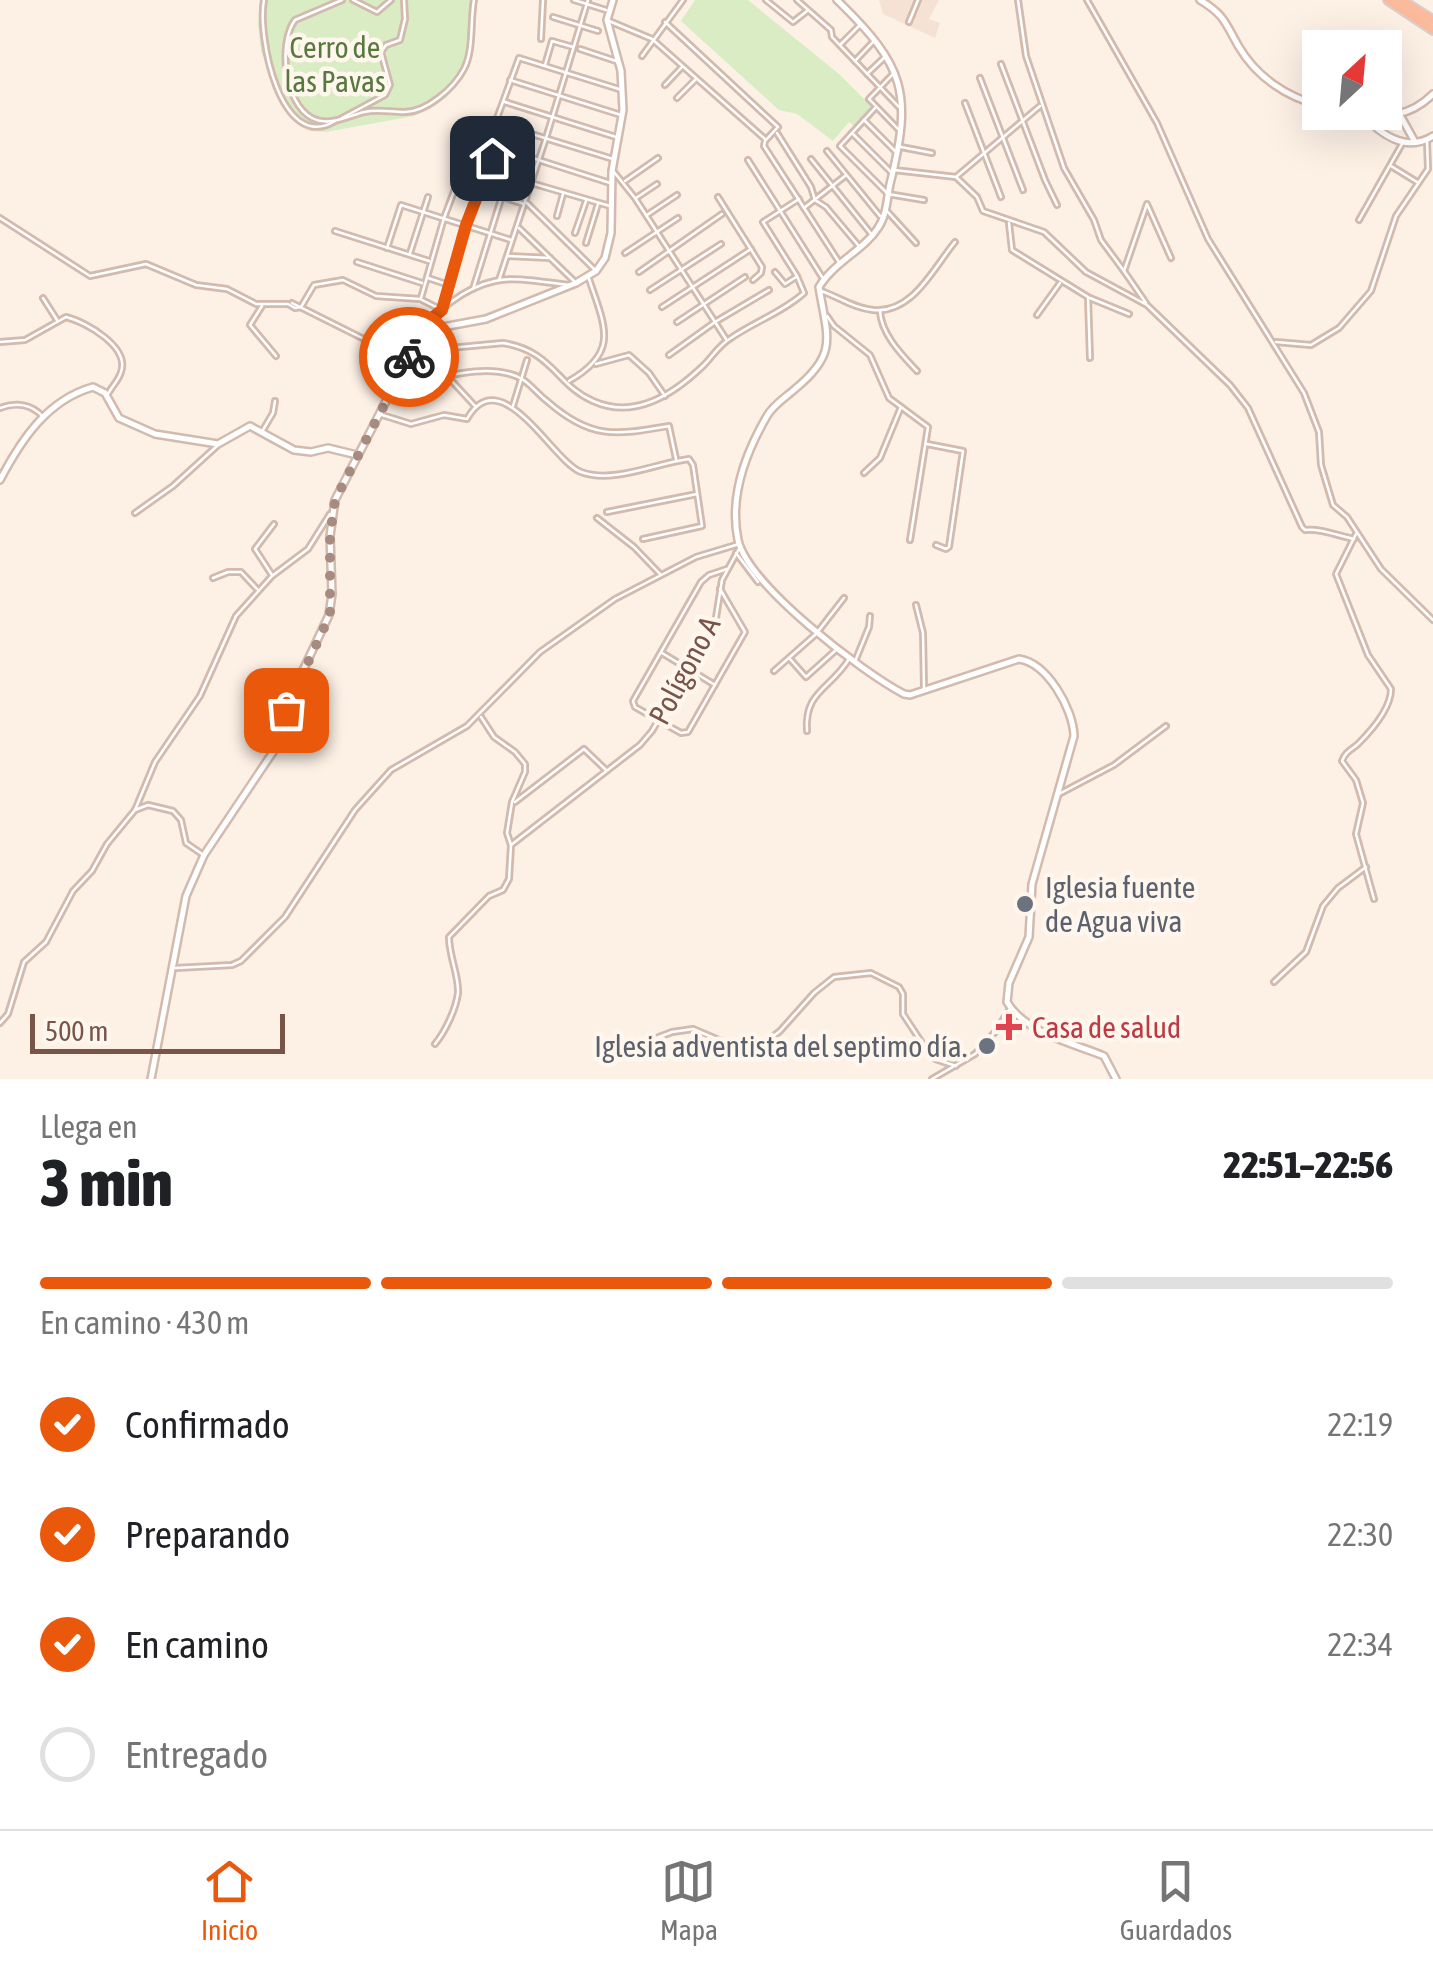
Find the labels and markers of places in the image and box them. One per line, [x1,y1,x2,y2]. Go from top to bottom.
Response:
pin [450,116,535,201]
pin [244,668,329,753]
place label: Iglesia fuente de Agua viva [1045,870,1195,938]
marker: Iglesia fuente de Agua viva [1014,893,1036,915]
place label: Casa de salud [1032,1010,1181,1044]
marker: Casa de salud [996,1014,1022,1040]
place label: Iglesia adventista del septimo día. [594,1029,967,1063]
marker: Iglesia adventista del septimo día. [976,1035,998,1057]

